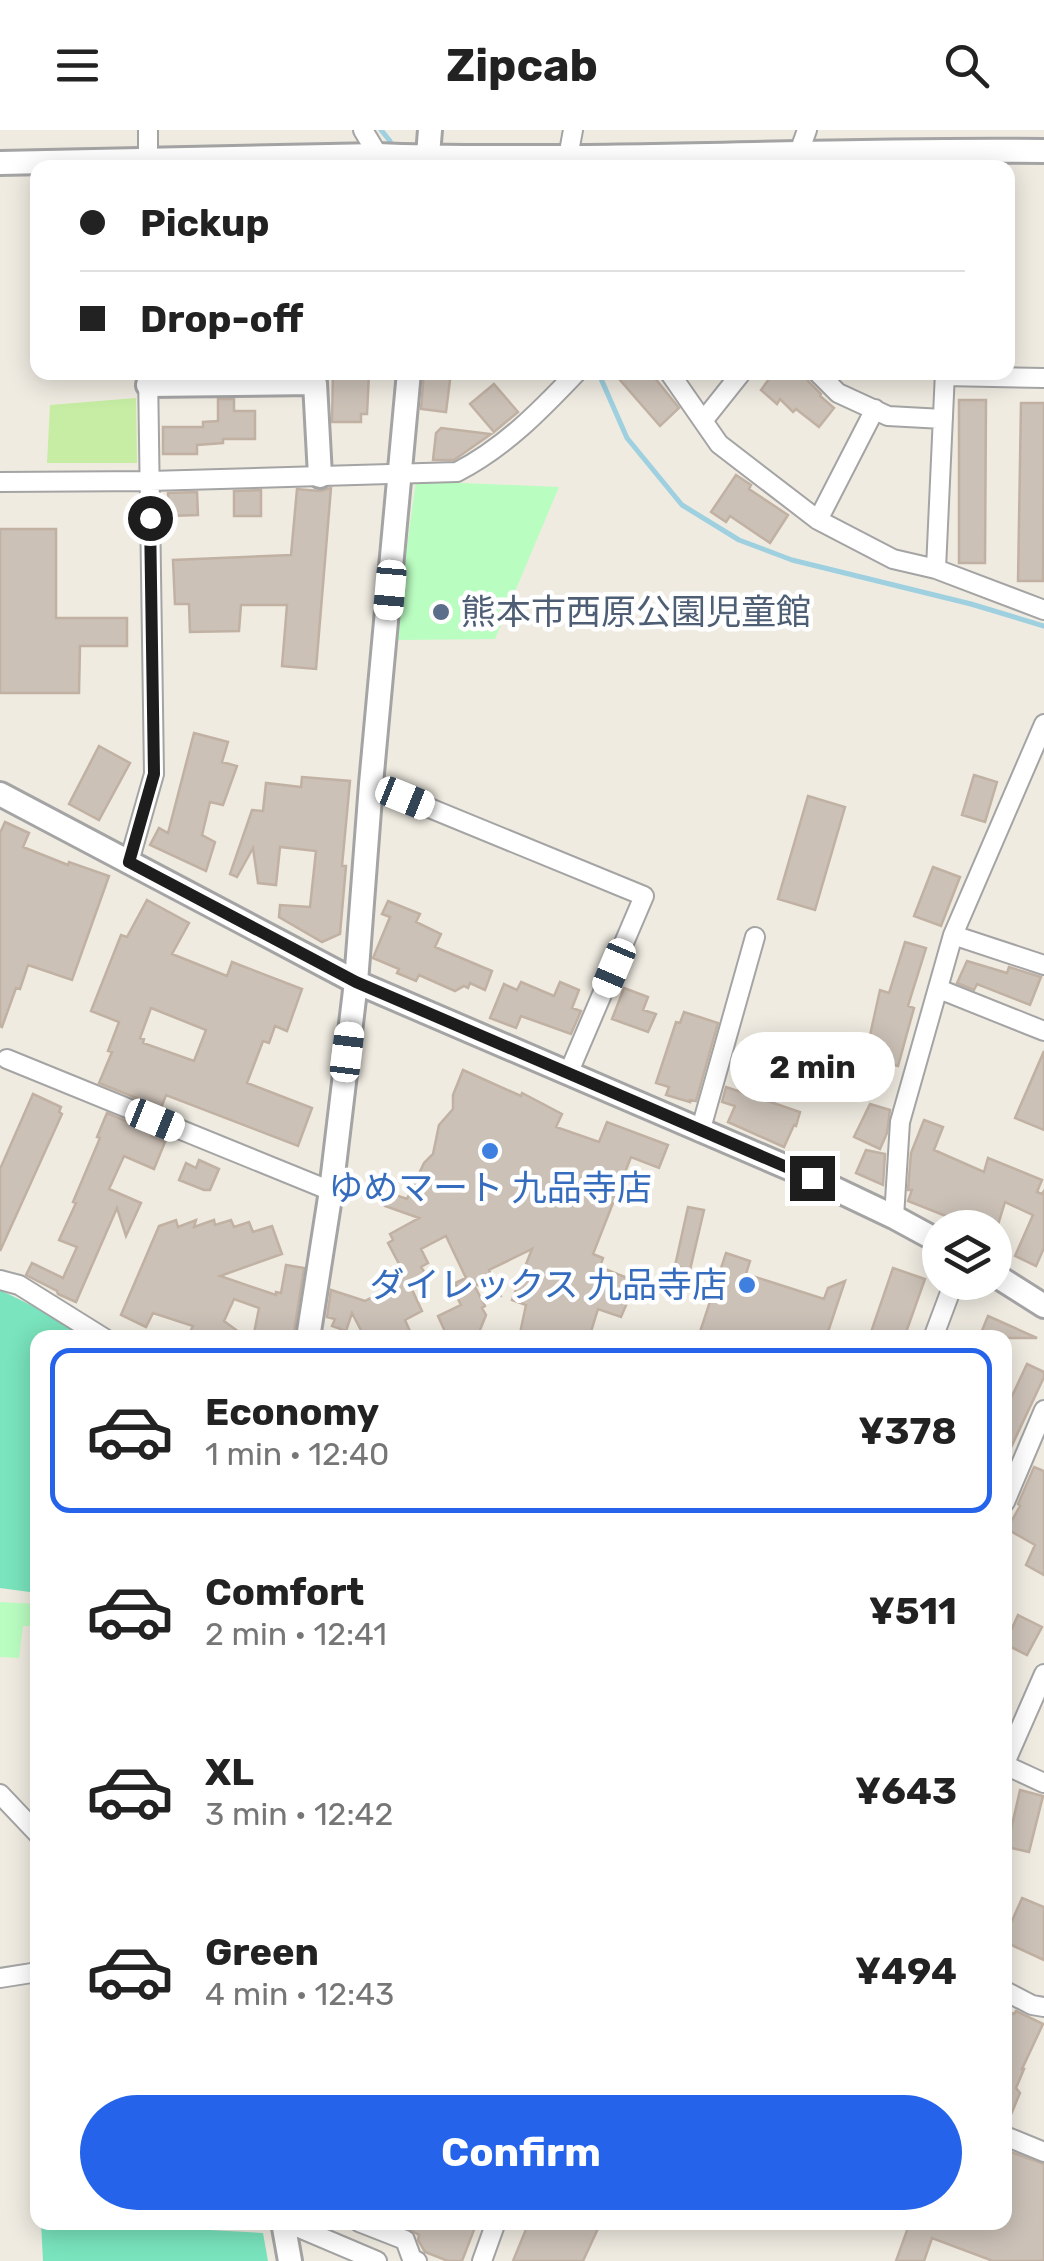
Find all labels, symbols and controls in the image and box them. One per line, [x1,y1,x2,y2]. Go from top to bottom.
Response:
icon: menu [50,38,105,93]
icon: search [939,38,994,93]
text: Zipcab [446,39,598,92]
text: Pickup [140,200,269,246]
text: Drop-off [140,296,303,342]
route start [128,496,173,541]
car [372,559,408,621]
place label: 熊本市西原公園児童館 [461,591,811,633]
marker: 熊本市西原公園児童館 [430,601,452,623]
car [372,773,438,823]
car [588,935,640,1001]
car [328,1020,366,1084]
callout: 2 min [730,1033,894,1103]
text: 2 min [769,1048,856,1086]
car [122,1095,188,1145]
marker: ゆめマート 九品寺店 [479,1140,501,1162]
route end [790,1156,835,1201]
place label: ゆめマート 九品寺店 [328,1167,652,1209]
map controls [922,1210,1012,1300]
button: layers [922,1210,1012,1300]
place label: ダイレックス 九品寺店 [369,1264,727,1306]
marker: ダイレックス 九品寺店 [736,1274,758,1296]
icon: car [85,1386,175,1476]
text: Economy [205,1389,379,1435]
text: ¥378 [858,1408,957,1454]
text: 1 min · 12:40 [205,1435,389,1473]
icon: car [85,1566,175,1656]
text: Comfort [205,1569,364,1615]
text: ¥511 [869,1588,957,1634]
text: 2 min · 12:41 [205,1615,387,1653]
icon: car [85,1746,175,1836]
text: XL [205,1749,254,1795]
text: ¥643 [855,1768,957,1814]
text: 3 min · 12:42 [205,1795,393,1833]
icon: car [85,1926,175,2016]
text: Green [205,1929,319,1975]
text: ¥494 [855,1948,957,1994]
text: 4 min · 12:43 [205,1975,394,2013]
button: Confirm [80,2095,962,2210]

